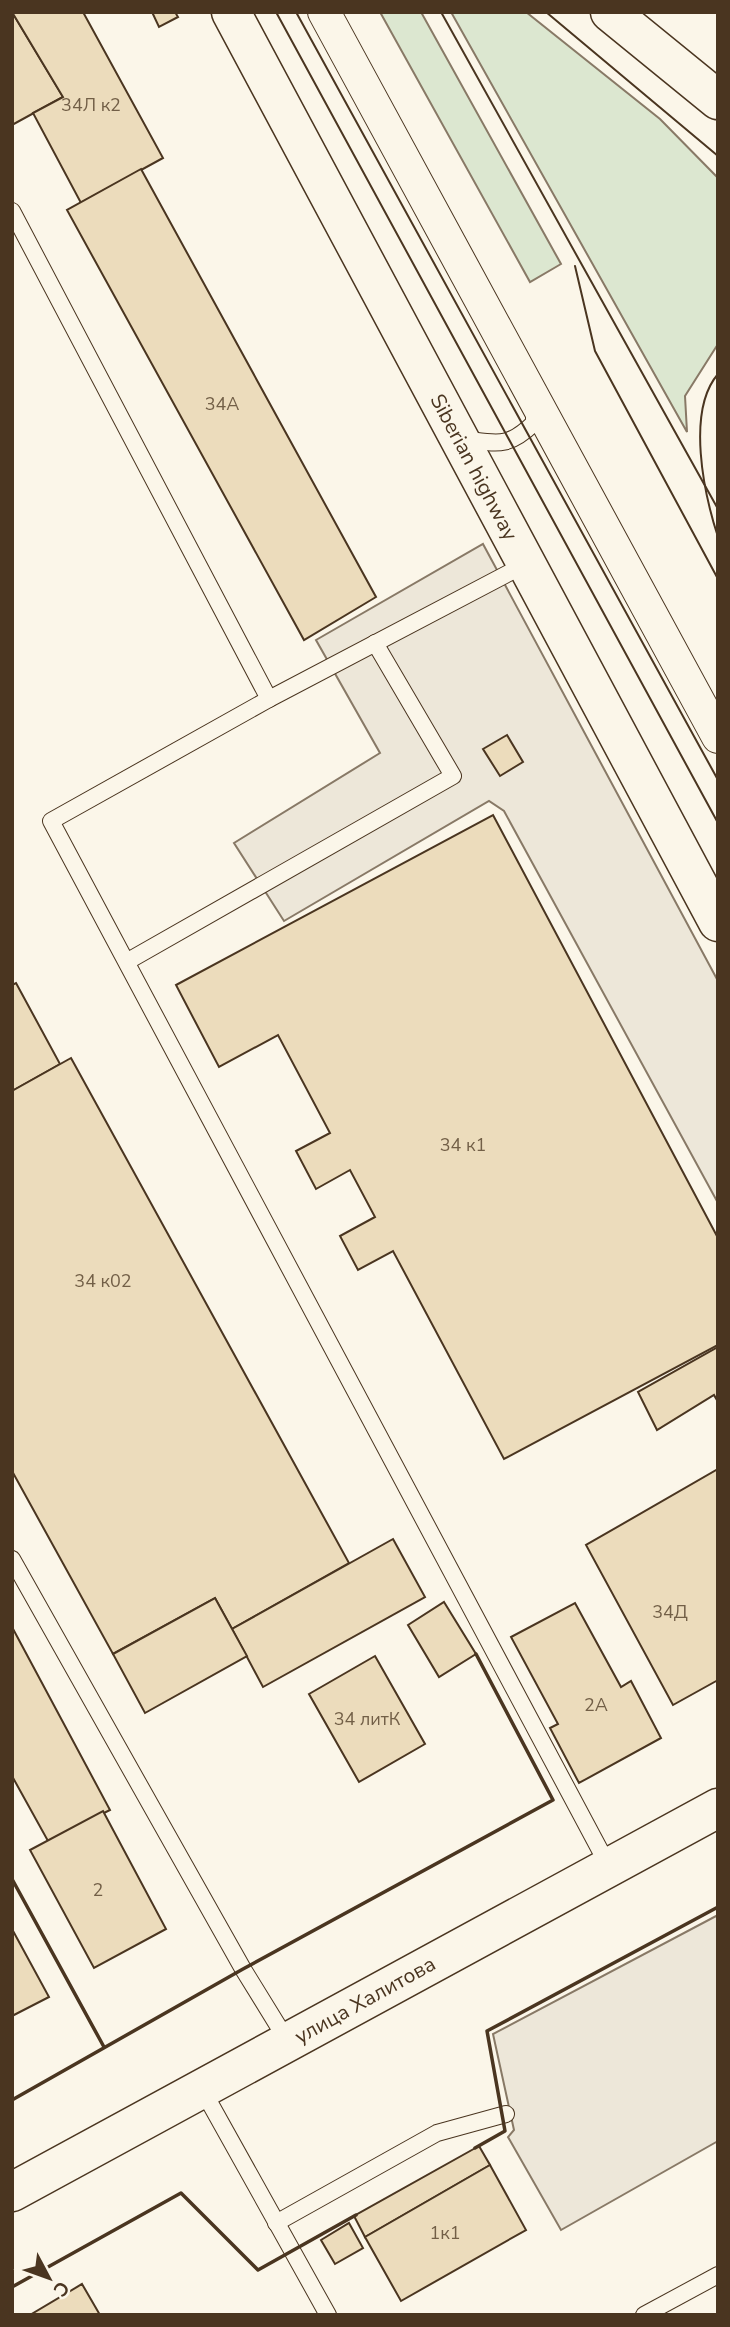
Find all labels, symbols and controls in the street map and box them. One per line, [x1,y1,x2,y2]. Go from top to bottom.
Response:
house number: 34Л к2 [61,93,121,117]
street label: Siberian highway [424,389,525,545]
house number: 34А [205,392,239,416]
house number: 34 к1 [440,1133,486,1157]
house number: 34 к02 [74,1269,132,1293]
house number: 34Д [652,1600,688,1624]
house number: 2А [584,1693,608,1717]
house number: 34 литК [334,1707,401,1731]
house number: 2 [93,1878,103,1902]
street label: улица Халитова [289,1950,441,2050]
house number: 1к1 [429,2221,461,2245]
north arrow [14,2243,84,2313]
text: С [47,2275,75,2302]

